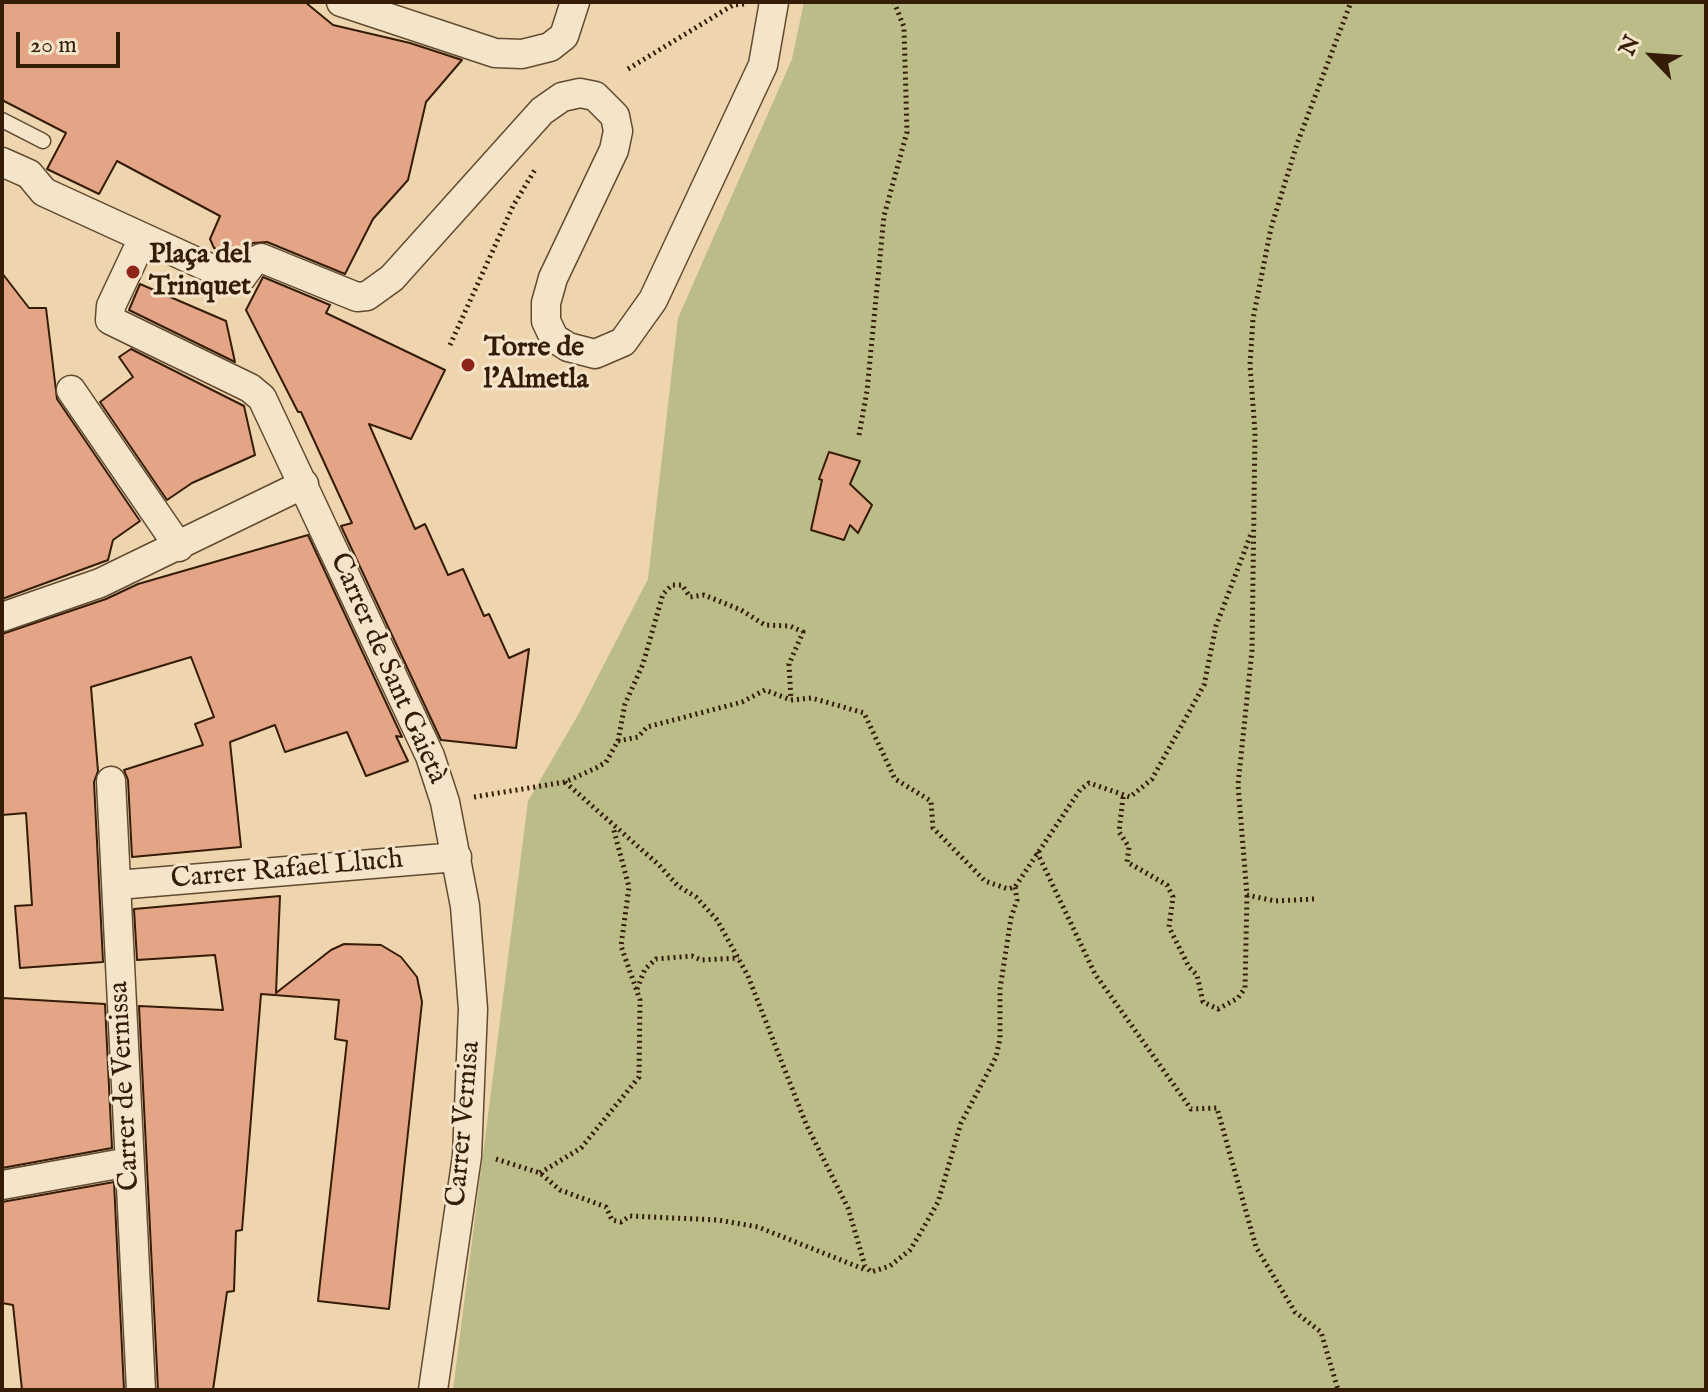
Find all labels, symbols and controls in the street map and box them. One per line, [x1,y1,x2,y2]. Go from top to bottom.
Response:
scale bar [20,16,124,66]
north arrow [1612,16,1692,96]
text: 20 m [30,30,77,61]
text: N [1614,31,1647,60]
place label: Plaça del Trinquet [149,239,251,305]
marker: Plaça del Trinquet [124,263,142,281]
place label: Torre de l'Almetla [484,332,589,398]
marker: Torre de l'Almetla [459,356,477,374]
street label: Carrer de Sant Gaietà [321,548,453,790]
street label: Carrer Rafael Lluch [170,844,404,898]
street label: Carrer de Vernissa [104,980,148,1192]
street label: Carrer Vernisa [441,1040,489,1208]

